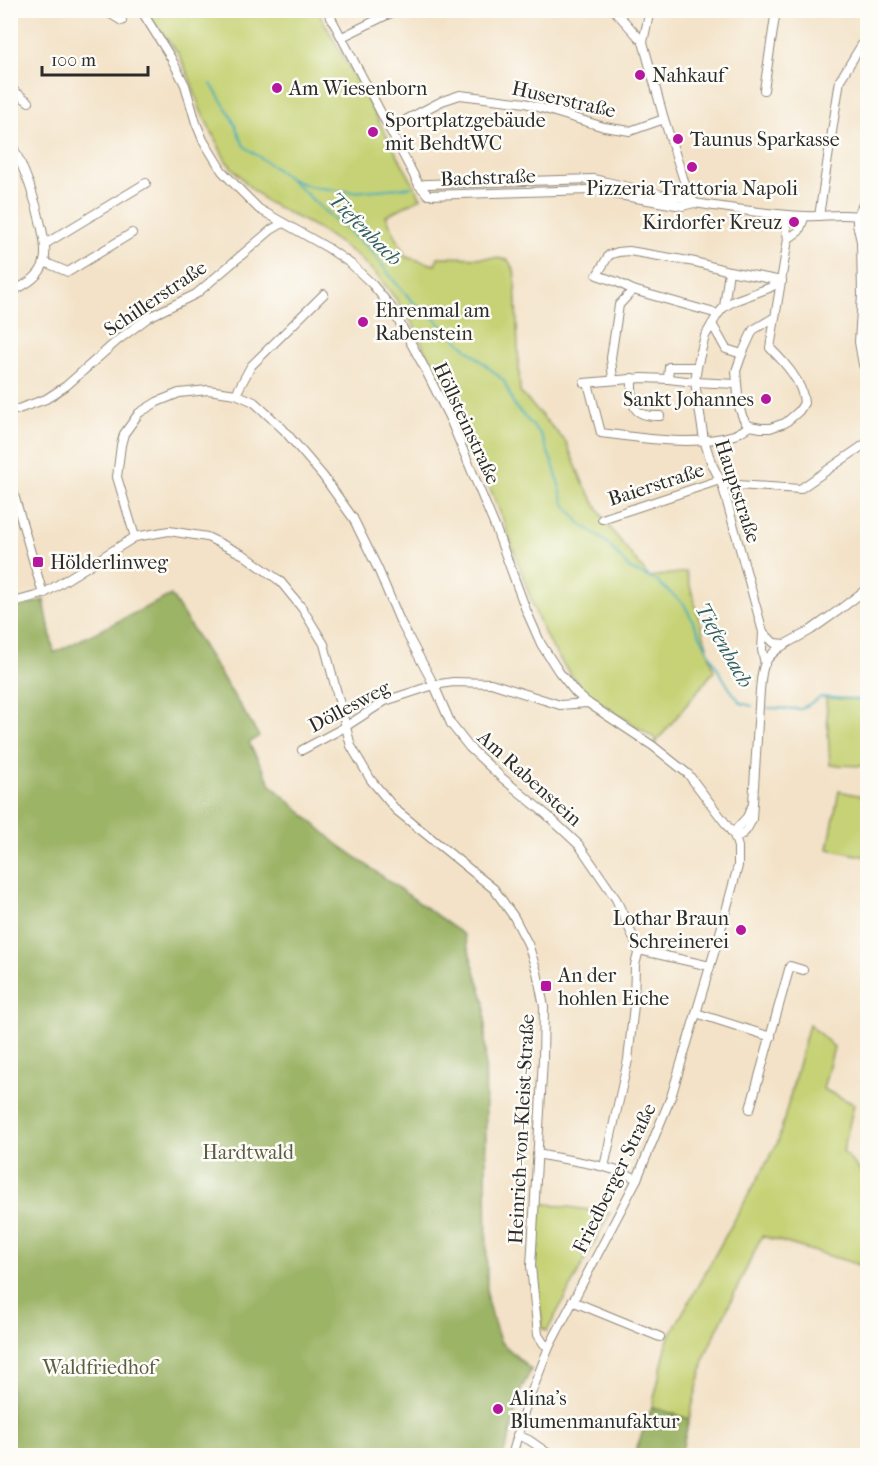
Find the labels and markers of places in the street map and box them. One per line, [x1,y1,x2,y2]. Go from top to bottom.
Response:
place label: Nahkauf [652,64,729,87]
marker: Nahkauf [633,68,647,82]
place label: Am Wiesenborn [288,77,428,100]
marker: Am Wiesenborn [270,81,284,95]
place label: Sportplatzgebäude mit BehdtWC [385,109,546,155]
marker: Sportplatzgebäude mit BehdtWC [366,125,380,139]
place label: Taunus Sparkasse [690,128,840,151]
marker: Taunus Sparkasse [671,132,685,146]
marker: Pizzeria Trattoria Napoli [685,160,699,174]
place label: Pizzeria Trattoria Napoli [586,177,798,200]
place label: Kirdorfer Kreuz [642,211,782,234]
marker: Kirdorfer Kreuz [787,215,801,229]
place label: Ehrenmal am Rabenstein [375,299,490,345]
marker: Ehrenmal am Rabenstein [356,315,370,329]
place label: Sankt Johannes [623,388,754,411]
marker: Sankt Johannes [759,392,773,406]
place label: Hölderlinweg [50,551,168,574]
marker: Hölderlinweg [31,555,45,569]
place label: Lothar Braun Schreinerei [613,907,729,953]
marker: Lothar Braun Schreinerei [734,923,748,937]
place label: An der hohlen Eiche [557,964,669,1010]
marker: An der hohlen Eiche [539,979,553,993]
place label: Alina's Blumenmanufaktur [509,1387,680,1433]
marker: Alina's Blumenmanufaktur [491,1402,505,1416]

